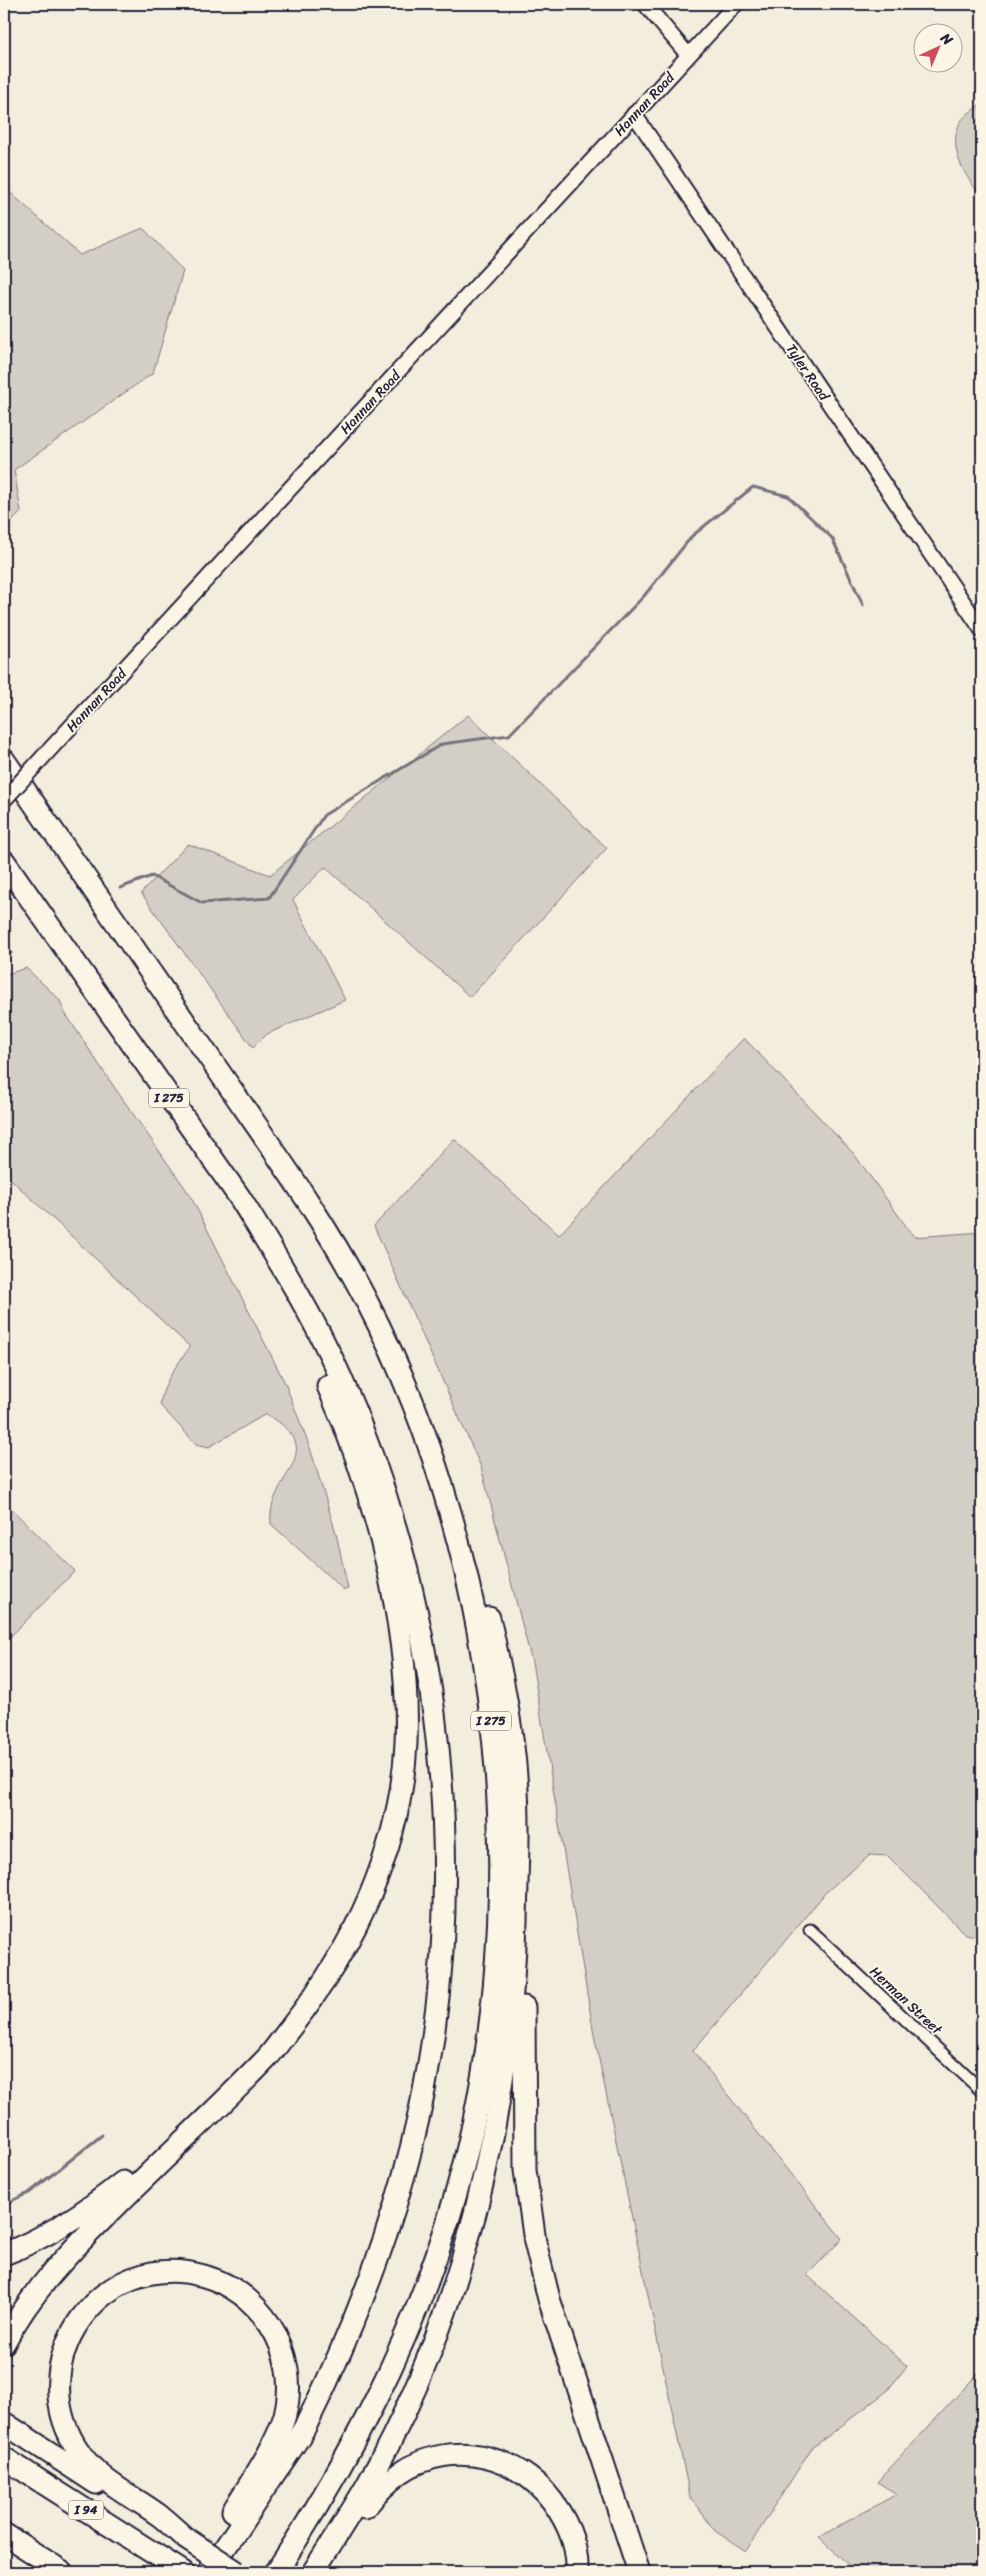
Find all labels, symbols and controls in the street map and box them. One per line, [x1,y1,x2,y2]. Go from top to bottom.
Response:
north arrow [914,22,964,72]
text: N [934,26,959,52]
street label: Hannan Road [608,65,682,142]
street label: Tyler Road [779,339,837,407]
street label: Hannan Road [334,363,408,440]
street label: Hannan Road [60,661,134,738]
road number: I 275 [149,1088,189,1108]
road number: I 275 [471,1712,511,1730]
street label: Herman Street [863,1960,949,2042]
road number: I 94 [68,2500,104,2520]

